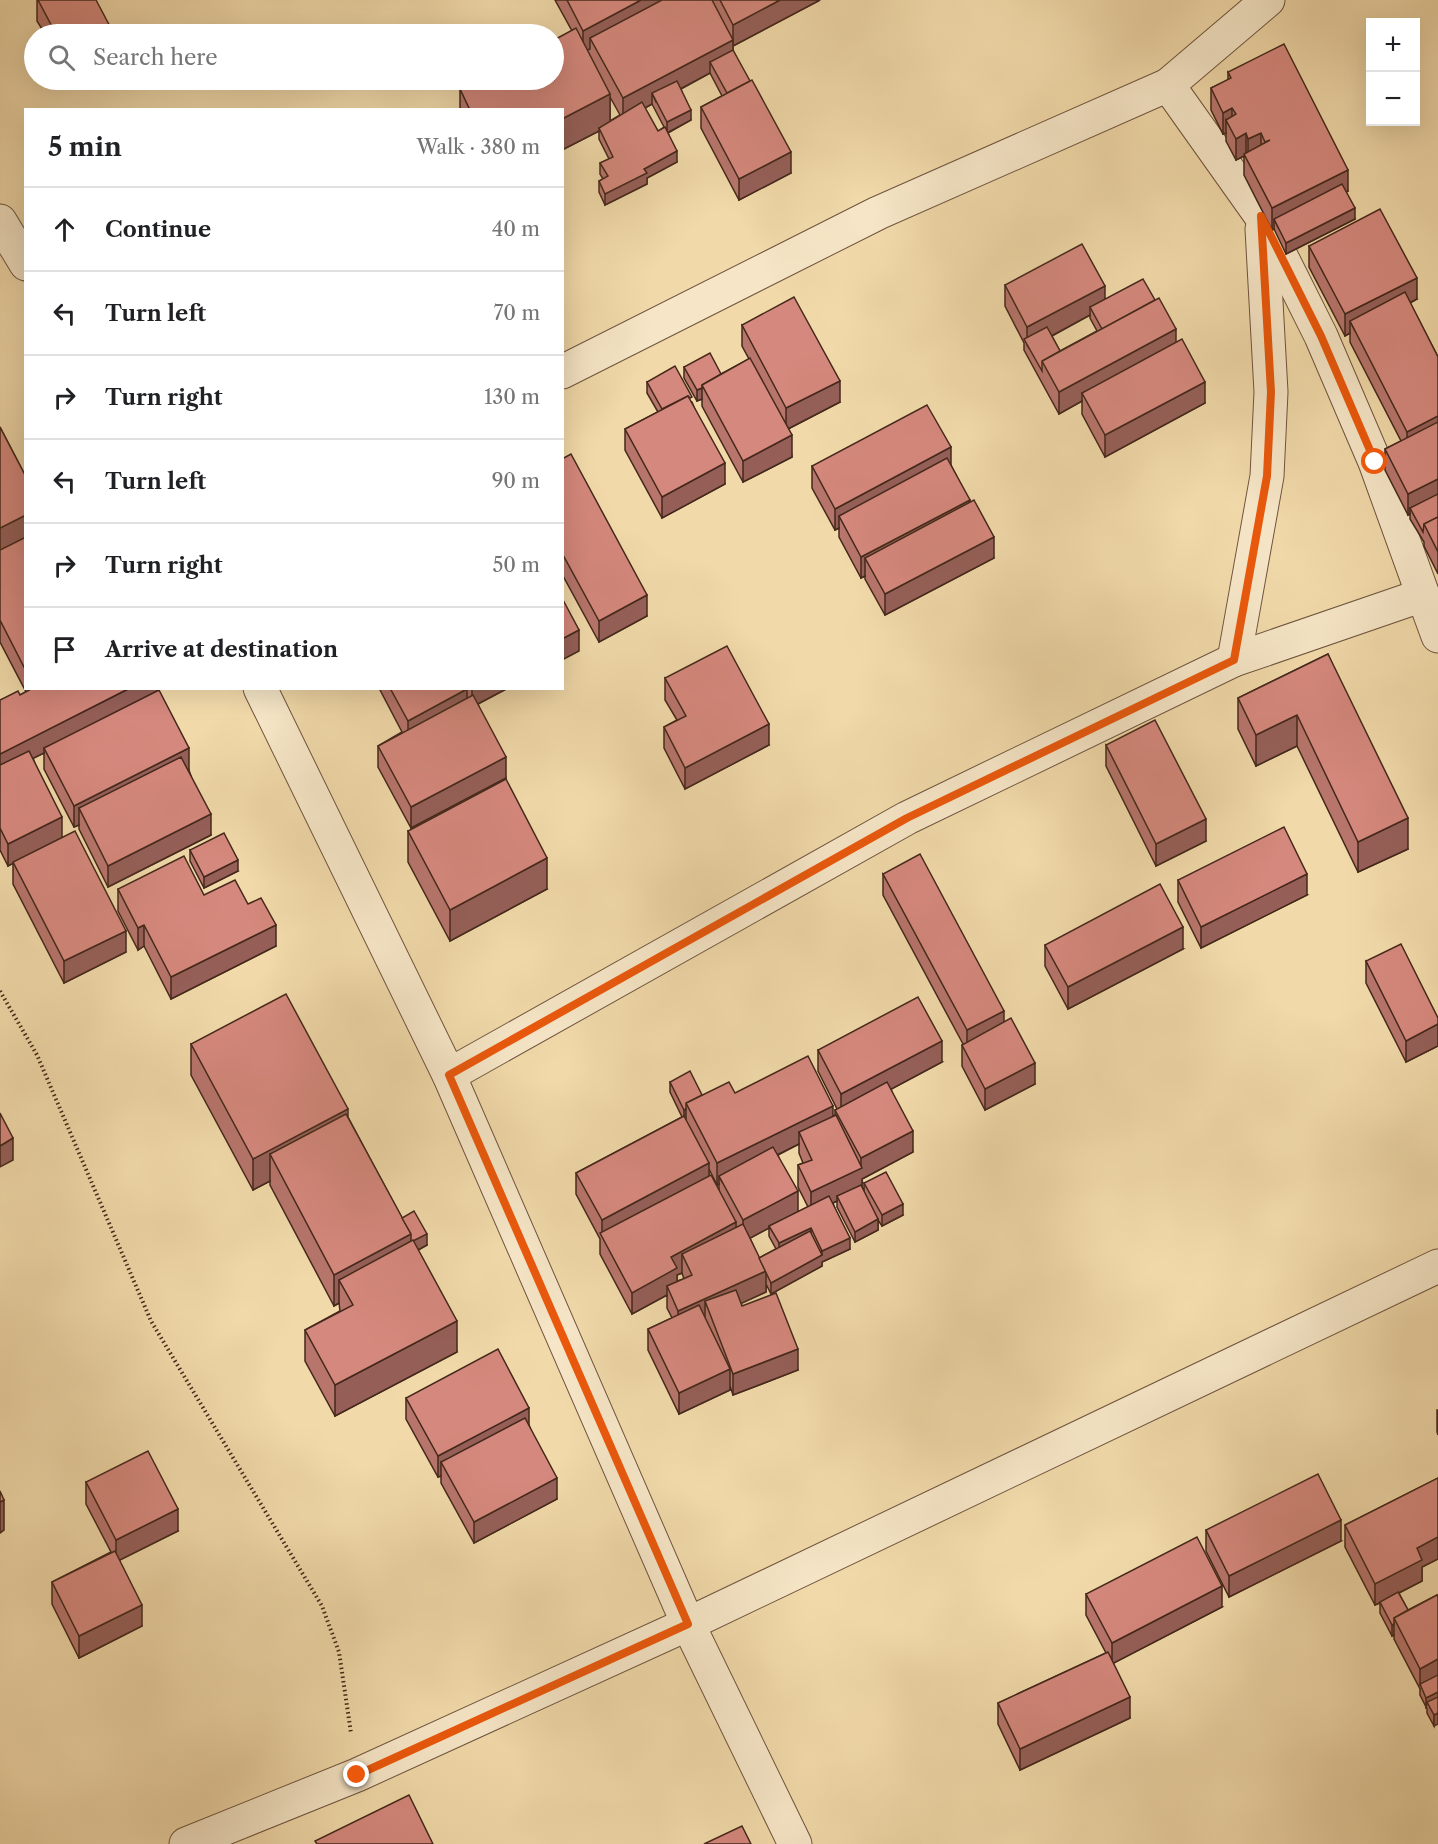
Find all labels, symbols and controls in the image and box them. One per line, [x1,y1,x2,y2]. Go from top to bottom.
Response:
map controls [1366,18,1420,126]
button: + [1366,18,1420,72]
search box [24,24,564,90]
icon: search [45,41,78,74]
text: Search here [93,44,218,71]
button: − [1366,72,1420,126]
text: 5 min [48,131,122,163]
text: Walk · 380 m [416,135,540,159]
icon: ahead [48,213,81,246]
text: Continue [105,216,211,243]
text: 40 m [492,217,540,241]
icon: left [48,297,81,330]
text: Turn left [105,300,206,327]
text: 70 m [494,301,540,325]
icon: right [48,381,81,414]
text: Turn right [105,384,223,411]
text: 130 m [484,385,540,409]
route start [1361,448,1387,474]
icon: left [48,465,81,498]
text: Turn left [105,468,206,495]
text: 90 m [492,469,540,493]
icon: right [48,549,81,582]
text: Turn right [105,552,223,579]
text: 50 m [493,553,540,577]
icon: arrive [48,633,81,666]
text: Arrive at destination [105,636,338,663]
route end [343,1761,369,1787]

